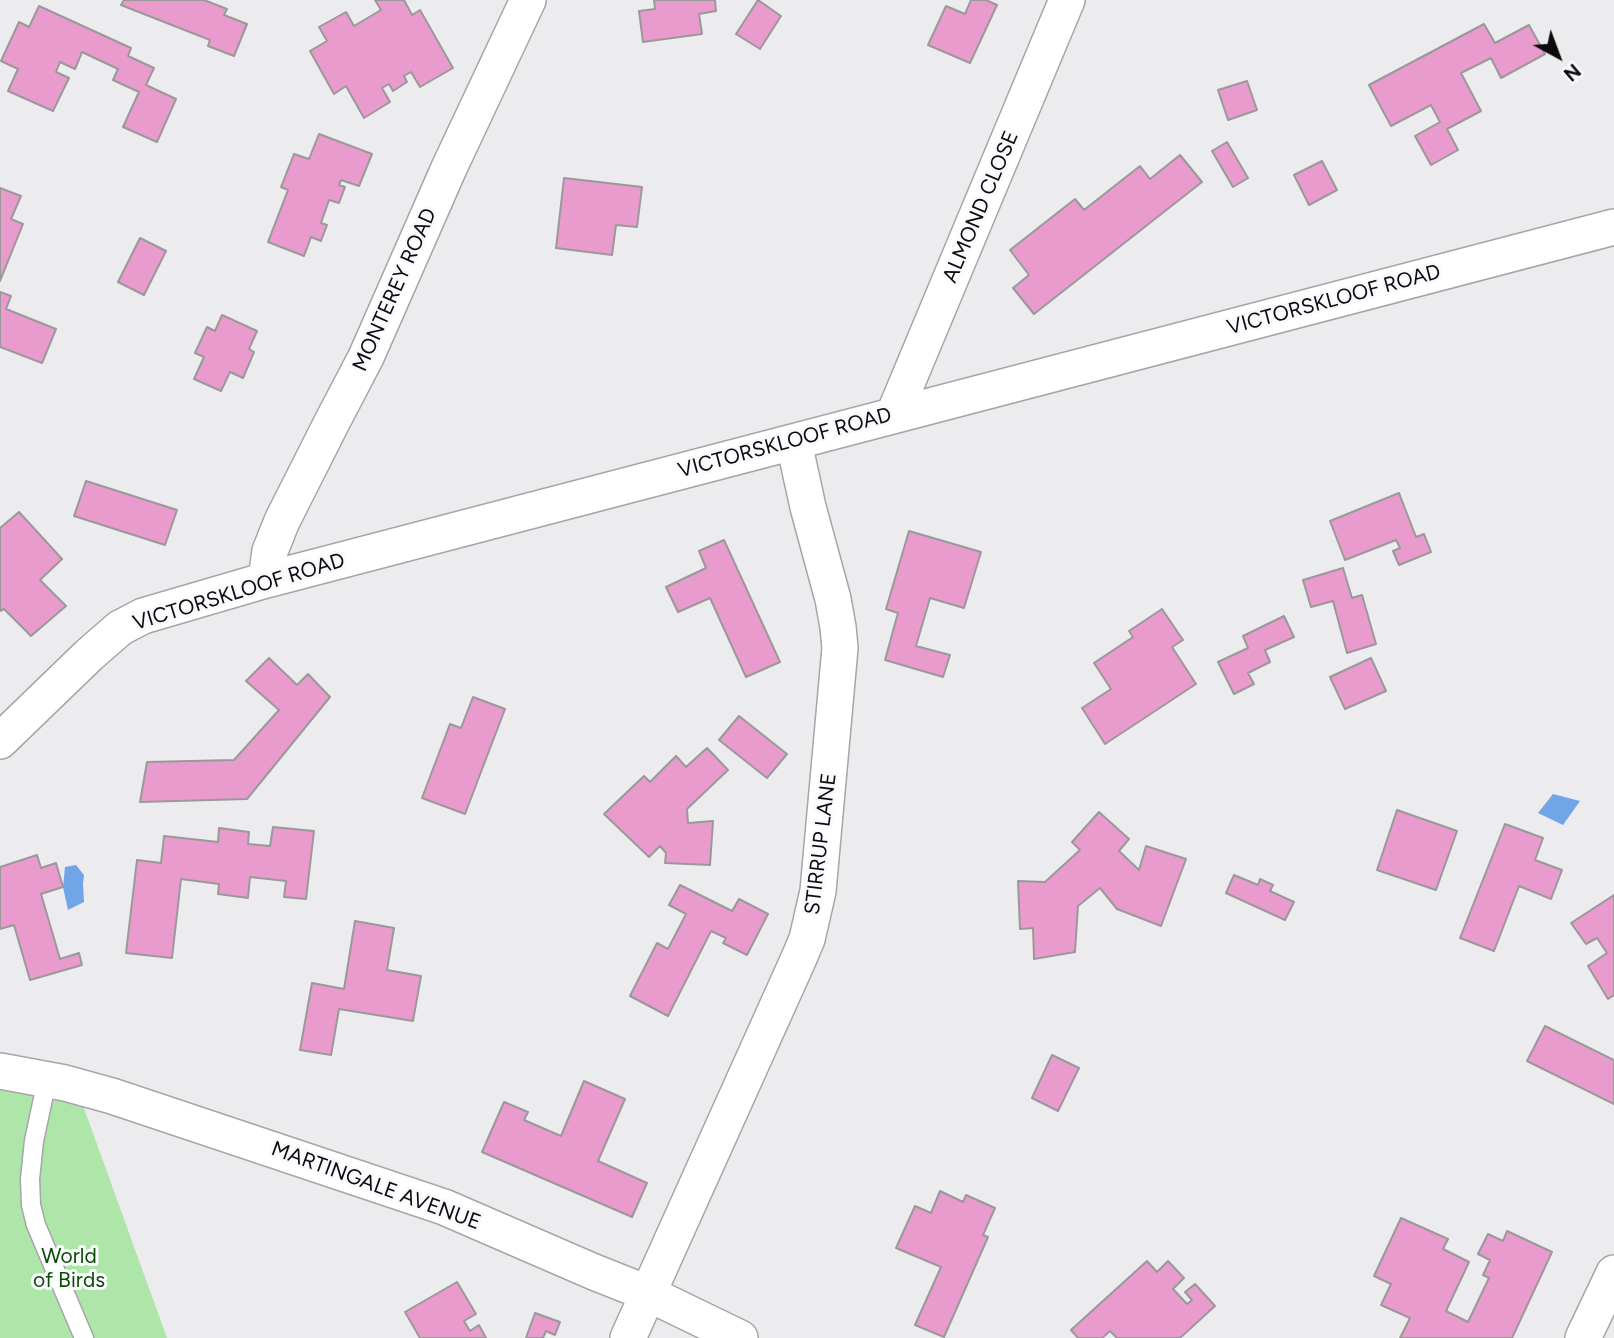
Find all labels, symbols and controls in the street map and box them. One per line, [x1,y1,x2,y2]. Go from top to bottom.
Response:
north arrow [1523,21,1593,91]
text: N [1559,59,1585,86]
street label: ALMOND CLOSE [938,127,1024,287]
street label: MONTEREY ROAD [348,205,442,375]
street label: VICTORSKLOOF ROAD [1225,259,1443,341]
street label: VICTORSKLOOF ROAD [676,402,894,484]
street label: VICTORSKLOOF ROAD [130,548,348,636]
street label: STIRRUP LANE [800,772,842,916]
street label: MARTINGALE AVENUE [268,1136,484,1236]
park label: World of Birds [33,1244,105,1294]

